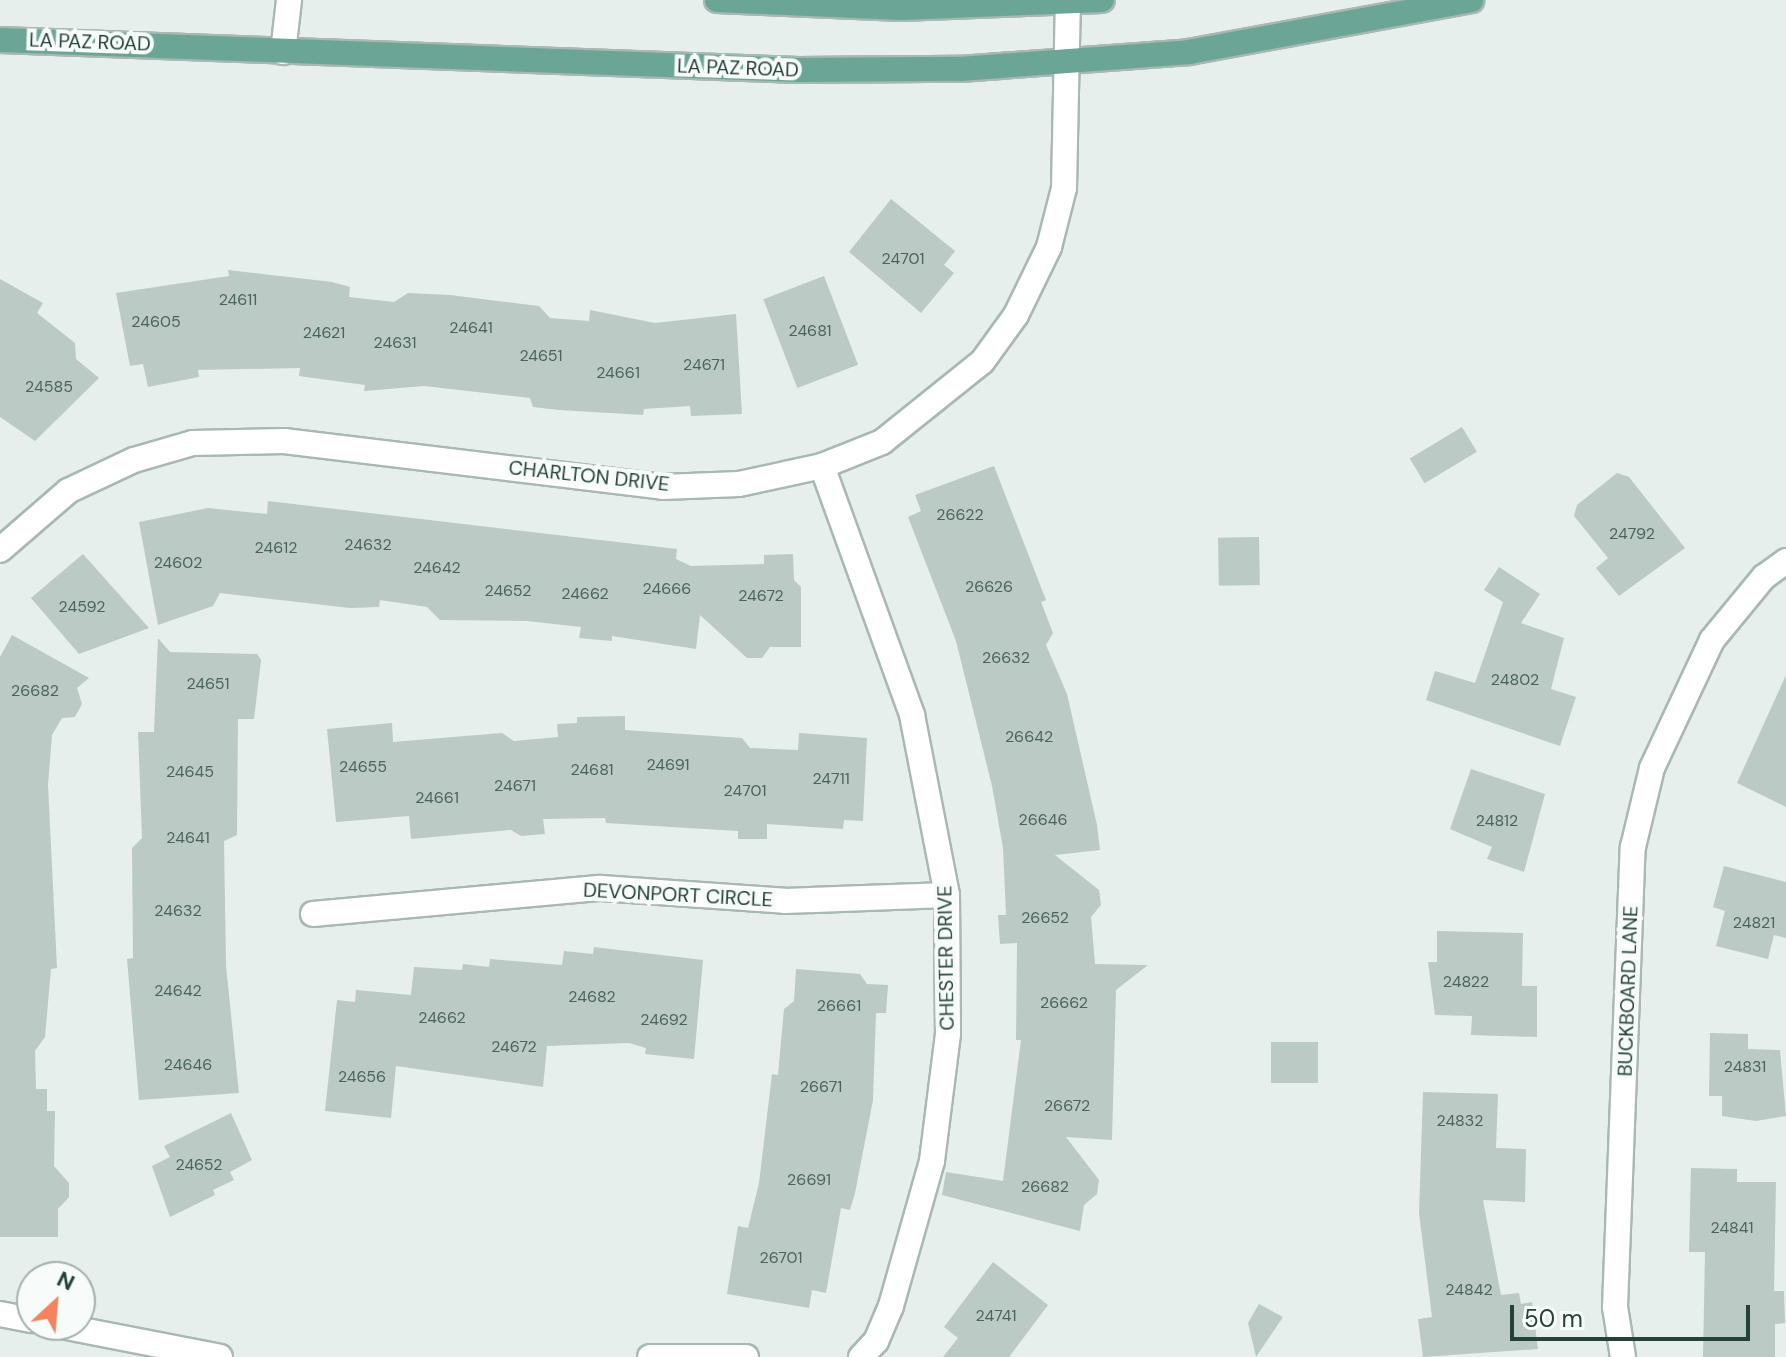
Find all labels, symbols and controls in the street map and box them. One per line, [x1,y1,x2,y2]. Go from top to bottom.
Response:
street label: LA PAZ ROAD [29,28,151,56]
street label: LA PAZ ROAD [677,54,799,82]
house number: 24701 [882,249,924,269]
house number: 24611 [219,290,257,310]
house number: 24605 [131,312,181,332]
house number: 24641 [449,318,493,338]
house number: 24681 [788,321,832,341]
house number: 24621 [303,323,345,343]
house number: 24631 [374,333,416,353]
house number: 24651 [519,346,563,366]
house number: 24671 [683,355,725,375]
house number: 24661 [596,363,640,383]
house number: 24585 [25,377,73,397]
street label: CHARLTON DRIVE [507,456,671,496]
house number: 26622 [936,505,984,525]
house number: 24792 [1609,524,1655,544]
house number: 24632 [344,535,392,555]
house number: 24612 [255,538,297,558]
house number: 24602 [154,553,202,573]
house number: 24642 [413,558,461,578]
house number: 26626 [965,577,1013,597]
house number: 24666 [643,579,691,599]
house number: 24652 [484,581,532,601]
house number: 24662 [561,584,609,604]
house number: 24672 [738,586,784,606]
house number: 24592 [59,597,105,617]
house number: 26632 [982,648,1030,668]
house number: 24802 [1491,670,1539,690]
house number: 24651 [186,674,230,694]
house number: 26682 [11,681,59,701]
house number: 26642 [1005,727,1053,747]
house number: 24691 [646,755,690,775]
house number: 24655 [339,757,387,777]
house number: 24681 [570,760,614,780]
house number: 24645 [166,762,214,782]
house number: 24711 [812,769,850,789]
house number: 24671 [494,776,536,796]
house number: 24701 [724,781,766,801]
house number: 24661 [415,788,459,808]
house number: 26646 [1018,810,1068,830]
house number: 24812 [1476,811,1518,831]
house number: 24641 [166,828,210,848]
street label: DEVONPORT CIRCLE [583,878,773,912]
street label: CHESTER DRIVE [933,885,959,1031]
house number: 24632 [154,901,202,921]
street label: BUCKBOARD LANE [1613,905,1643,1077]
house number: 26652 [1021,908,1069,928]
house number: 24821 [1733,913,1775,933]
house number: 24822 [1443,972,1489,992]
house number: 24642 [154,981,202,1001]
house number: 24682 [568,987,616,1007]
house number: 26662 [1040,993,1088,1013]
house number: 26661 [817,996,861,1016]
house number: 24662 [418,1008,466,1028]
house number: 24692 [640,1010,688,1030]
house number: 24672 [491,1037,537,1057]
house number: 24646 [164,1055,212,1075]
house number: 24831 [1724,1057,1766,1077]
house number: 24656 [338,1067,386,1087]
house number: 26671 [800,1077,842,1097]
house number: 26672 [1044,1096,1090,1116]
house number: 24832 [1436,1111,1484,1131]
house number: 24652 [175,1155,223,1175]
house number: 26691 [787,1170,831,1190]
house number: 26682 [1021,1177,1069,1197]
house number: 24841 [1710,1218,1754,1238]
house number: 26701 [759,1248,803,1268]
north arrow [16,1261,96,1341]
text: N [52,1264,79,1297]
house number: 24842 [1445,1280,1493,1300]
scale bar [1514,1289,1754,1339]
text: 50 m [1524,1303,1583,1334]
house number: 24741 [976,1306,1016,1326]

